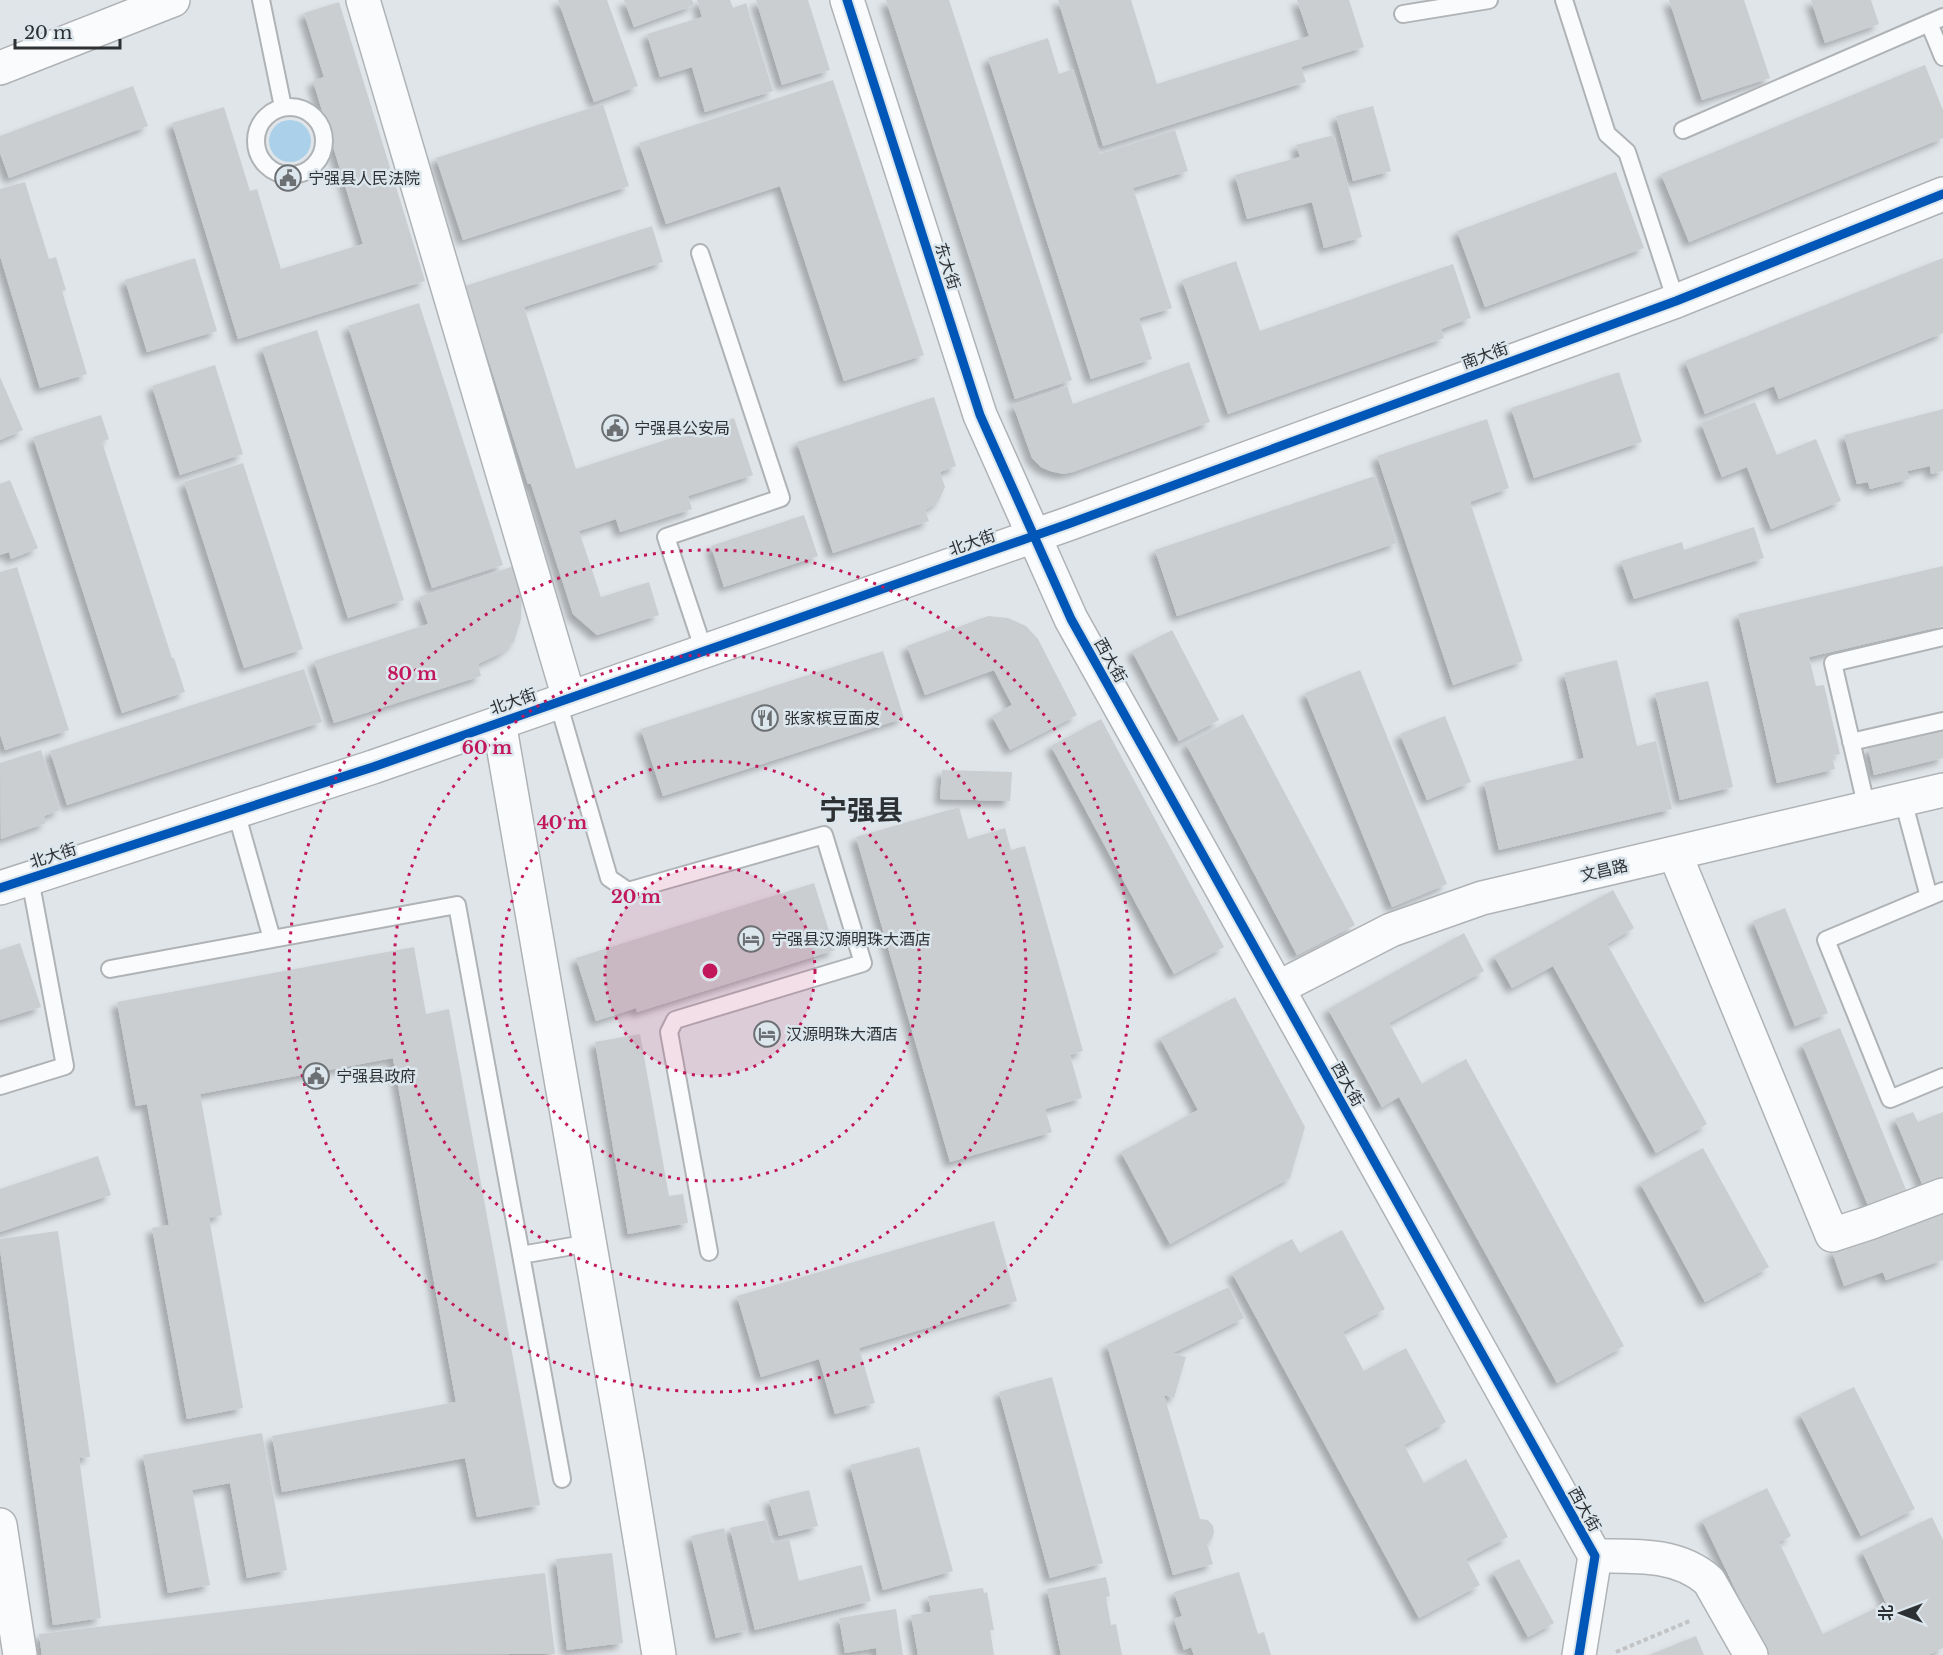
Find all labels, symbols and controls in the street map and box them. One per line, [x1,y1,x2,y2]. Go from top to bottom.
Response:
scale bar [15,12,120,50]
text: 20 m [24,22,72,44]
public building icon: 宁强县人民法院 [273,163,303,193]
place label: 宁强县人民法院 [308,168,420,188]
street label: 东大街 [931,240,965,292]
street label: 南大街 [1459,337,1511,373]
public building icon: 宁强县公安局 [600,413,630,443]
place label: 宁强县公安局 [634,418,730,438]
street label: 北大街 [946,525,998,559]
street label: 西大街 [1091,634,1131,686]
text: 80 m [387,663,437,685]
street label: 北大街 [487,684,539,718]
restaurant icon: 张家槟豆面皮 [750,703,780,733]
place label: 张家槟豆面皮 [784,708,880,728]
text: 60 m [462,737,512,759]
district label: 宁强县 [819,793,903,828]
text: 40 m [537,812,587,834]
street label: 北大街 [27,838,79,872]
street label: 文昌路 [1578,855,1630,885]
text: 20 m [611,886,661,908]
hotel icon: 宁强县汉源明珠大酒店 [736,924,766,954]
place label: 宁强县汉源明珠大酒店 [771,929,931,949]
centre of rings [700,961,720,981]
hotel icon: 汉源明珠大酒店 [752,1019,782,1049]
place label: 汉源明珠大酒店 [786,1024,898,1044]
street label: 西大街 [1328,1058,1368,1110]
public building icon: 宁强县政府 [301,1061,331,1091]
place label: 宁强县政府 [336,1066,416,1086]
street label: 西大街 [1565,1483,1605,1535]
north arrow [1871,1583,1931,1643]
text: 北 [1876,1605,1896,1621]

